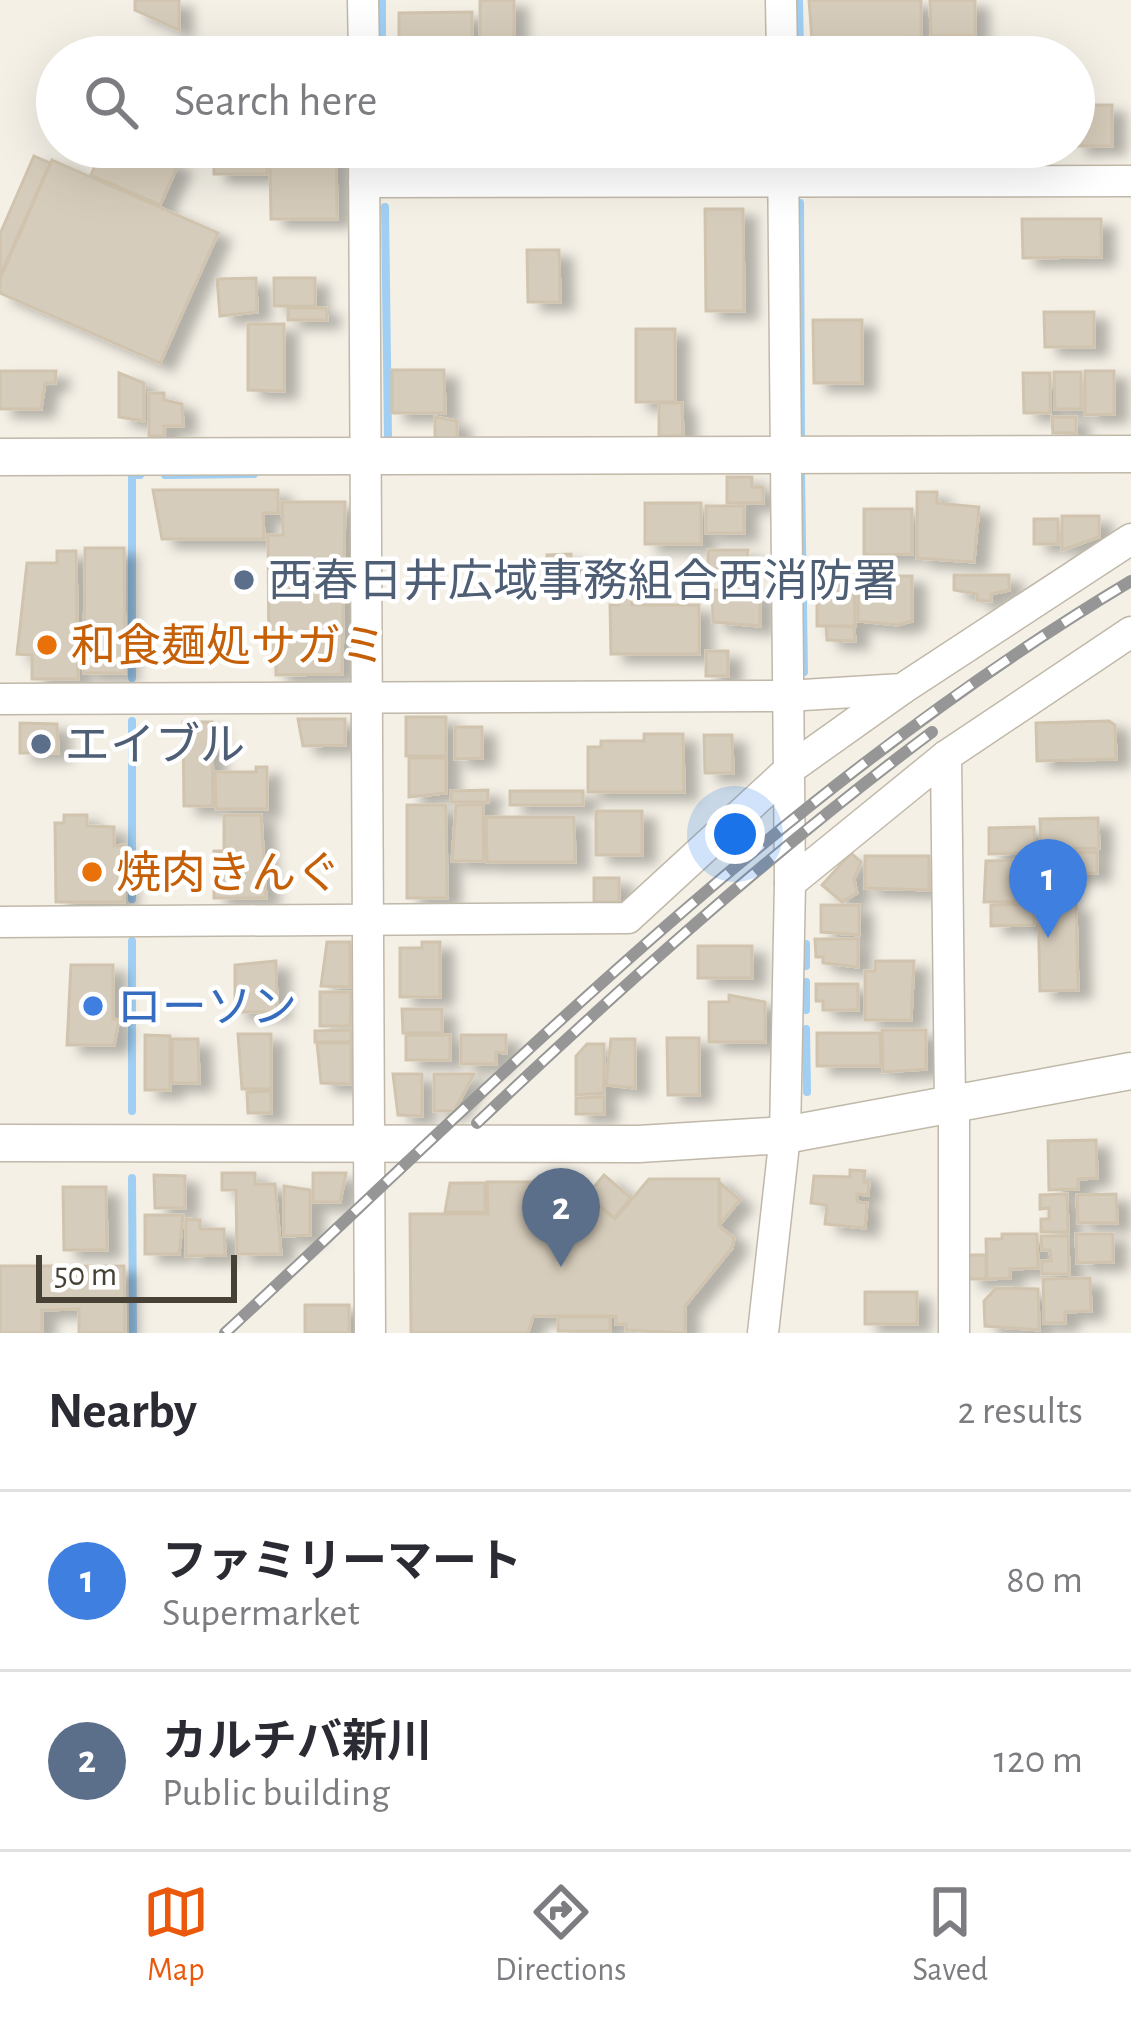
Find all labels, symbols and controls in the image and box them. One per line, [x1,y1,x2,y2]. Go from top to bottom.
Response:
search box [36,36,1095,168]
icon: search [78,69,144,135]
text: Search here [174,79,377,124]
place label: 西春日井広域事務組合西消防署 [268,558,898,605]
marker: 西春日井広域事務組合西消防署 [231,567,257,593]
place label: 和食麺処サガミ [71,623,386,670]
marker: 和食麺処サガミ [34,632,60,658]
place label: エイブル [65,721,245,769]
marker: エイブル [28,731,54,757]
your location [705,804,765,864]
pin: 1 [1009,839,1087,938]
place label: 焼肉きんぐ [116,850,341,897]
marker: 焼肉きんぐ [79,859,105,885]
place label: ローソン [117,986,297,1031]
marker: ローソン [80,993,106,1019]
pin: 2 [522,1168,600,1267]
scale bar [36,1249,237,1302]
text: 50 m [54,1259,117,1292]
text: Nearby [48,1386,197,1437]
text: 2 results [957,1392,1083,1431]
text: ファミリーマート [162,1540,522,1585]
text: 1 [80,1561,94,1600]
text: 80 m [1006,1561,1083,1600]
text: Supermarket [162,1594,360,1633]
text: カルチバ新川 [162,1720,432,1765]
text: 2 [78,1741,96,1780]
text: 120 m [994,1741,1083,1780]
text: Public building [162,1774,390,1813]
tab: Map [143,1879,209,1991]
tab: Directions [495,1879,626,1991]
tab: Saved [912,1879,988,1991]

